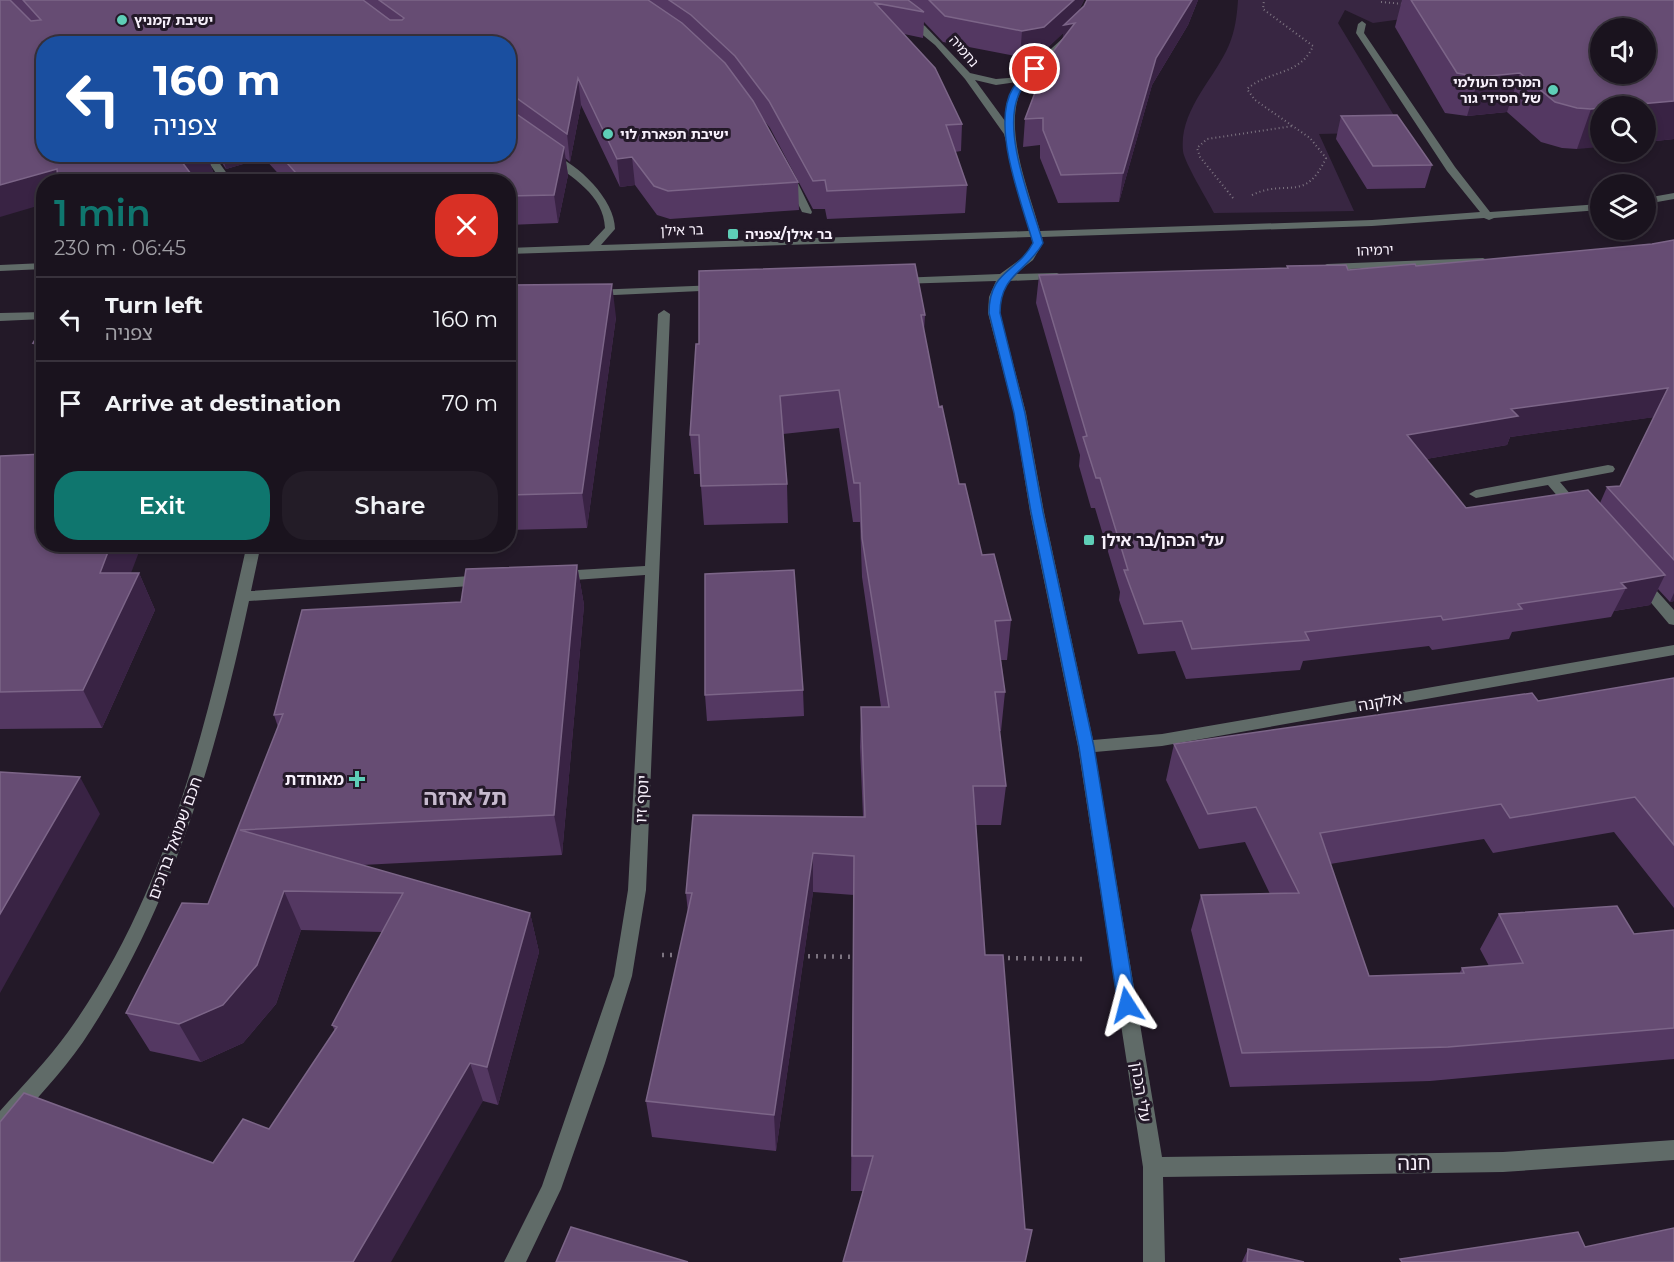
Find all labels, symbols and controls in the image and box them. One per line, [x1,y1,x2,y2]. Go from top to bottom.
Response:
place label: ישיבת קמניץ [134,11,213,29]
marker: ישיבת קמניץ [115,13,129,27]
map controls [1590,18,1656,240]
button: sound [1590,18,1656,84]
street label: נחמיה [945,31,983,71]
pin [1009,43,1060,94]
icon: arrive [1018,52,1051,85]
text: 160 m [153,54,281,106]
icon: left [54,60,132,138]
place label: המרכז העולמי של חסידי גור [1453,73,1541,107]
marker: המרכז העולמי של חסידי גור [1546,83,1560,97]
button: search [1590,96,1656,162]
text: צפניה [153,109,218,142]
place label: ישיבת תפארת לוי [620,125,729,143]
marker: ישיבת תפארת לוי [601,127,615,141]
button: layers [1590,174,1656,240]
text: 1 min [54,191,151,235]
button: close [435,194,498,257]
street label: בר אילן [660,220,704,240]
place label: בר אילן/צפניה [745,225,833,243]
marker: בר אילן/צפניה [726,227,740,241]
text: 230 m · 06:45 [54,236,186,260]
street label: ירמיהו [1356,240,1394,260]
text: Turn left [105,292,203,319]
icon: left [54,303,87,336]
text: 160 m [433,306,498,333]
text: צפניה [105,321,153,345]
icon: arrive [54,387,87,420]
text: Arrive at destination [105,390,341,417]
text: 70 m [442,390,498,417]
button: Exit [54,471,270,540]
button: Share [282,471,498,540]
place label: עלי הכהן/בר אילן [1101,531,1224,550]
marker: עלי הכהן/בר אילן [1082,533,1096,547]
street label: אלקנה [1356,689,1404,715]
place label: מאוחדת [285,770,344,789]
marker: מאוחדת [348,770,366,788]
street label: חכם שמואל ברוכים [144,774,206,902]
street label: יוסף זיו [631,774,653,824]
district label: תל ארזה [423,784,507,811]
position arrow [1095,973,1159,1037]
street label: עלי הכהן [1127,1061,1155,1123]
street label: חנה [1397,1151,1431,1175]

